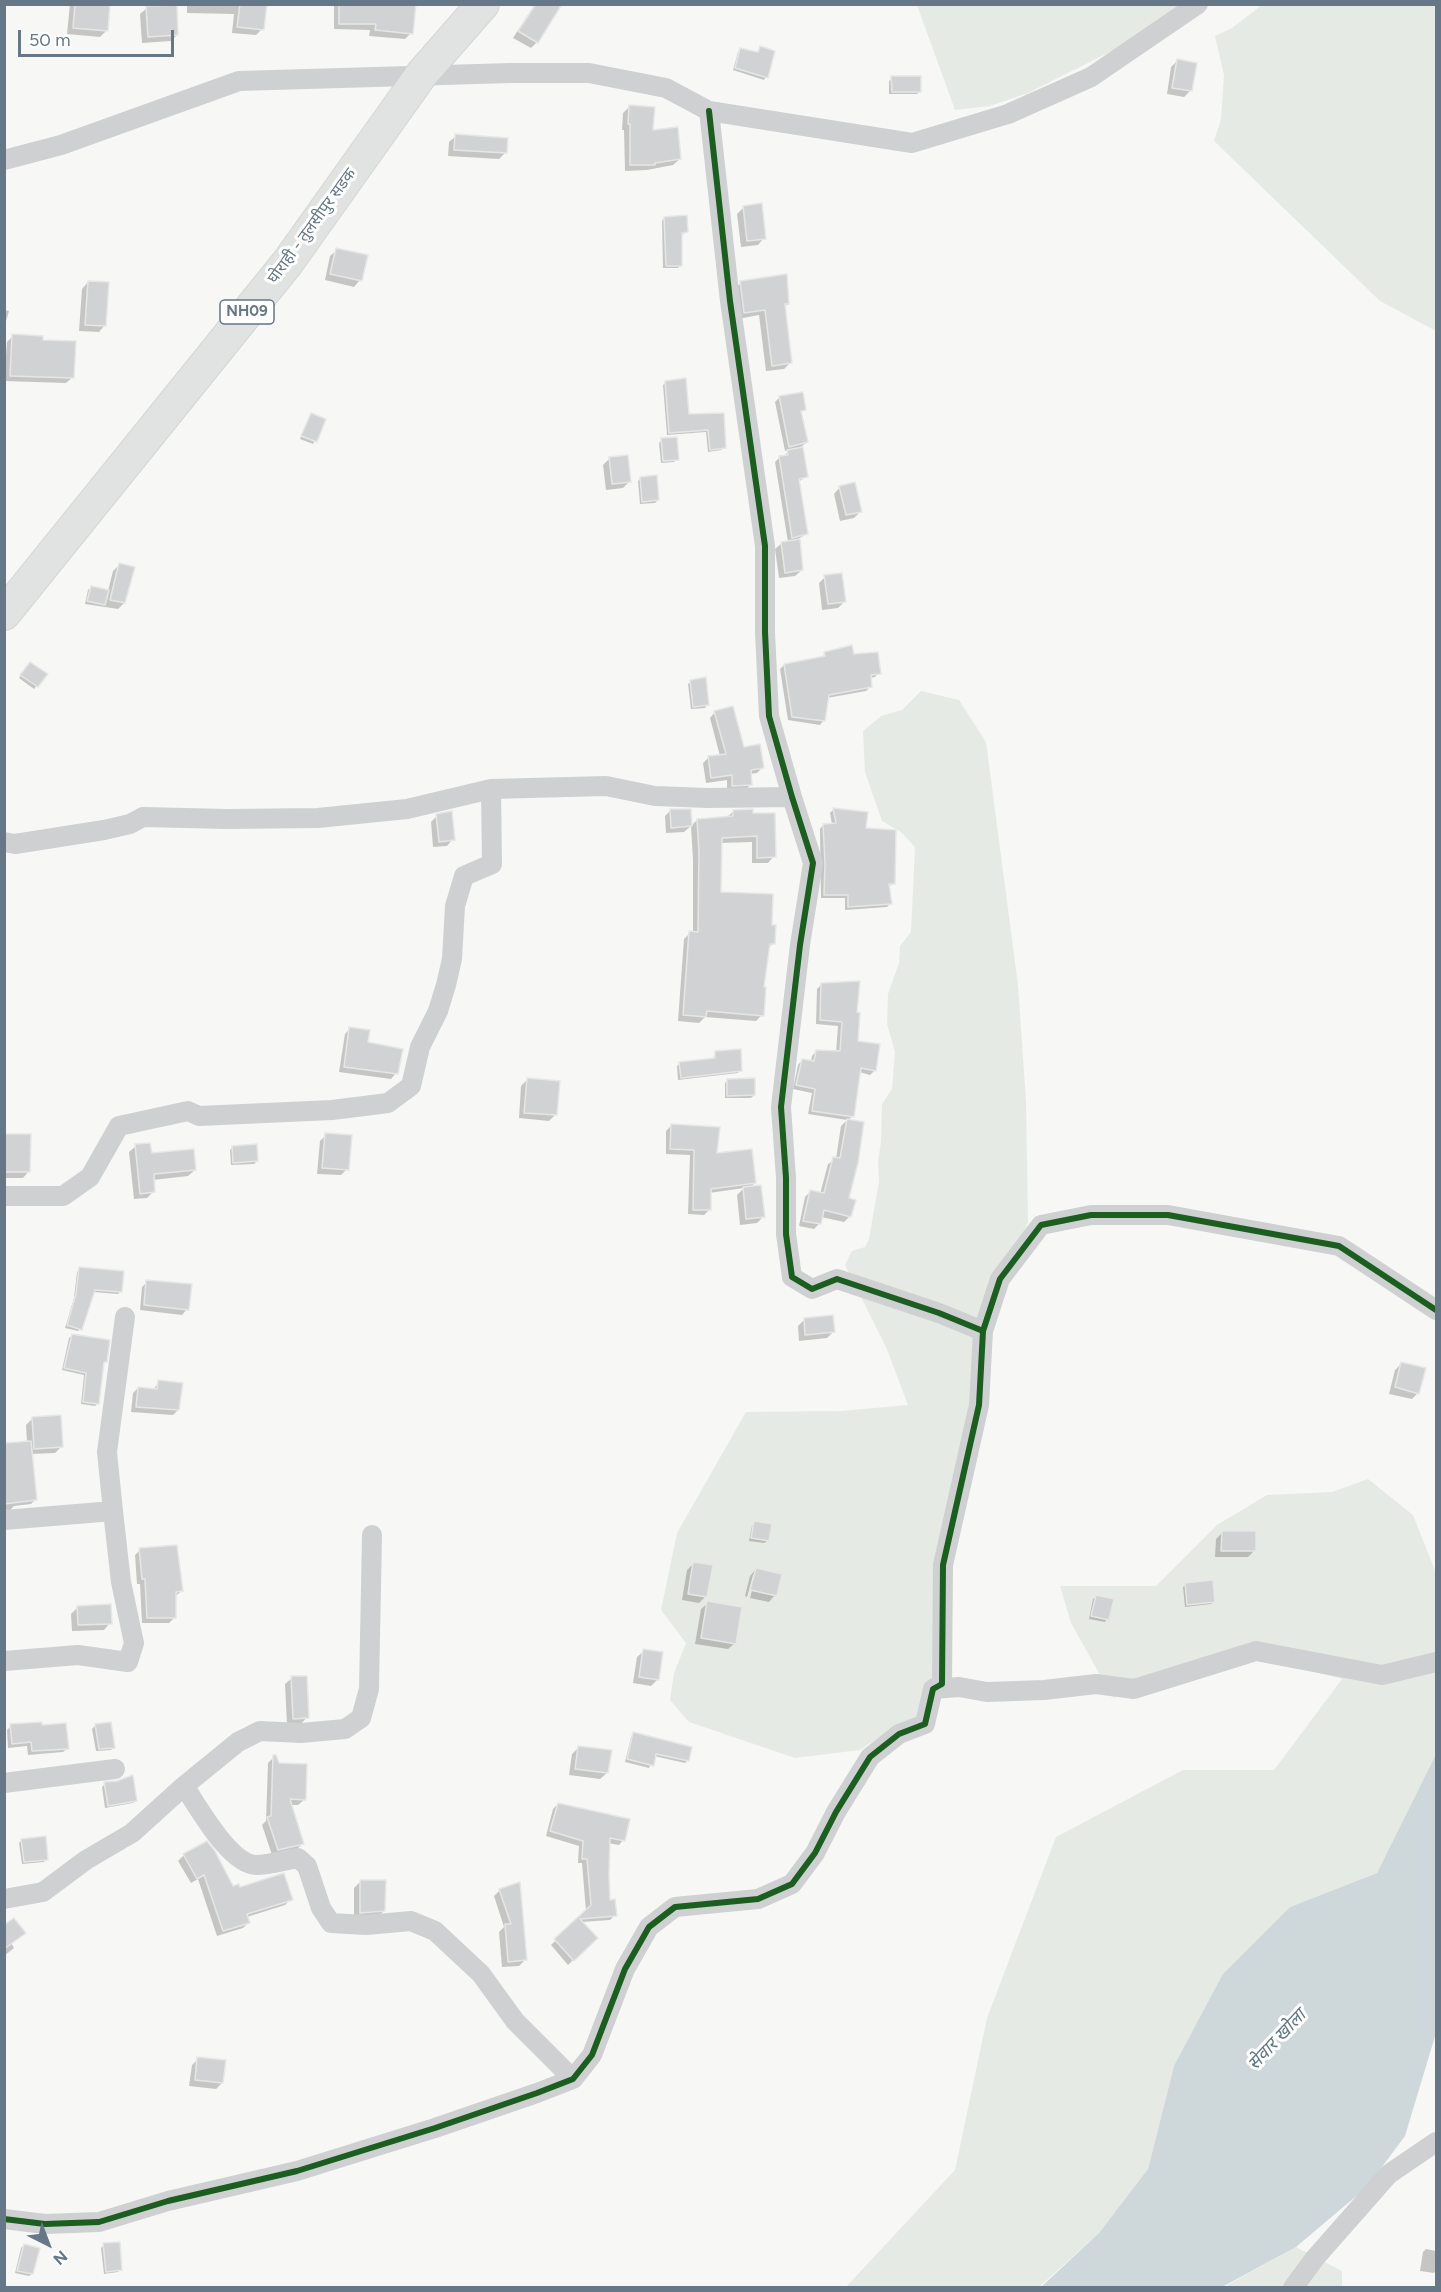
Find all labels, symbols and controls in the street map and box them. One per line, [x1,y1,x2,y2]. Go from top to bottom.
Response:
scale bar [21,18,177,56]
text: 50 m [29,29,71,51]
street label: घोराही - तुलसीपुर सडक [264,165,360,287]
road number: NH09 [220,300,274,324]
water label: सेवार खोला [1244,2005,1310,2075]
north arrow [18,2214,78,2274]
text: N [49,2247,71,2269]

